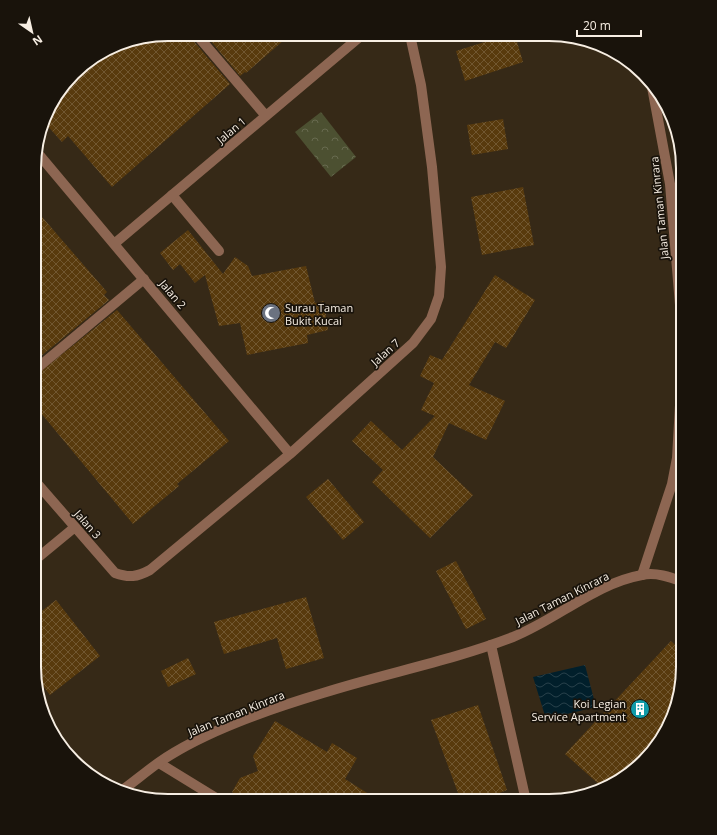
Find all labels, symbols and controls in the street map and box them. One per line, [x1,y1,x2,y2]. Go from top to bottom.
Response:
north arrow [12,12,52,52]
scale bar [577,12,641,38]
text: 20 m [583,17,611,34]
text: N [30,32,46,49]
street label: Jalan 1 [212,113,249,147]
street label: Jalan Taman Kinrara [646,156,672,261]
street label: Jalan 2 [156,275,190,312]
place label: Surau Taman Bukit Kucai [285,300,353,328]
mosque icon: Surau Taman Bukit Kucai [260,302,282,324]
street label: Jalan 7 [367,335,403,370]
street label: Jalan 3 [71,506,105,542]
street label: Jalan Taman Kinrara [512,568,611,629]
street label: Jalan Taman Kinrara [184,687,287,740]
place label: Koi Legian Service Apartment [531,696,626,724]
building icon: Koi Legian Service Apartment [629,698,651,720]

